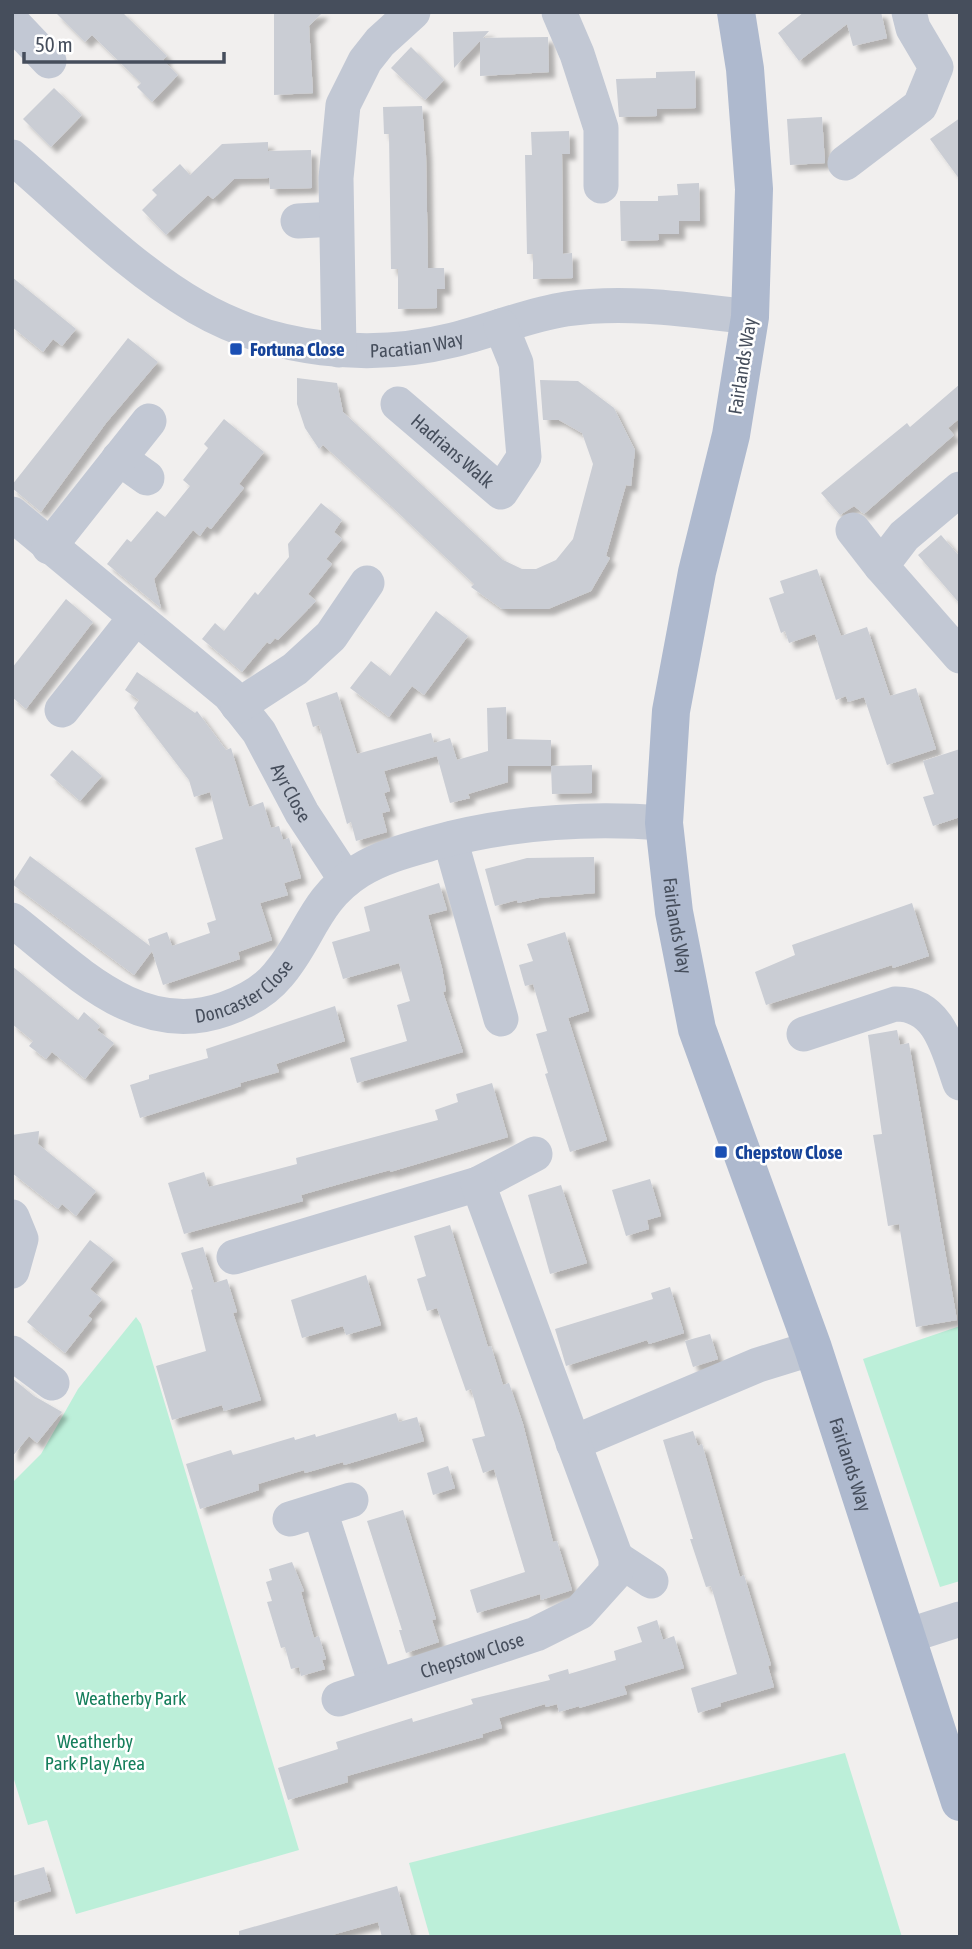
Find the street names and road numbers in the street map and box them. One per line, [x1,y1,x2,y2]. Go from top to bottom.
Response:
street label: Fairlands Way [724,316,761,416]
street label: Pacatian Way [370,327,466,362]
street label: Hadrians Walk [407,409,499,493]
street label: Ayr Close [267,760,316,826]
street label: Fairlands Way [659,876,697,976]
street label: Doncaster Close [193,955,297,1027]
street label: Fairlands Way [825,1415,876,1514]
street label: Chepstow Close [417,1628,527,1682]

